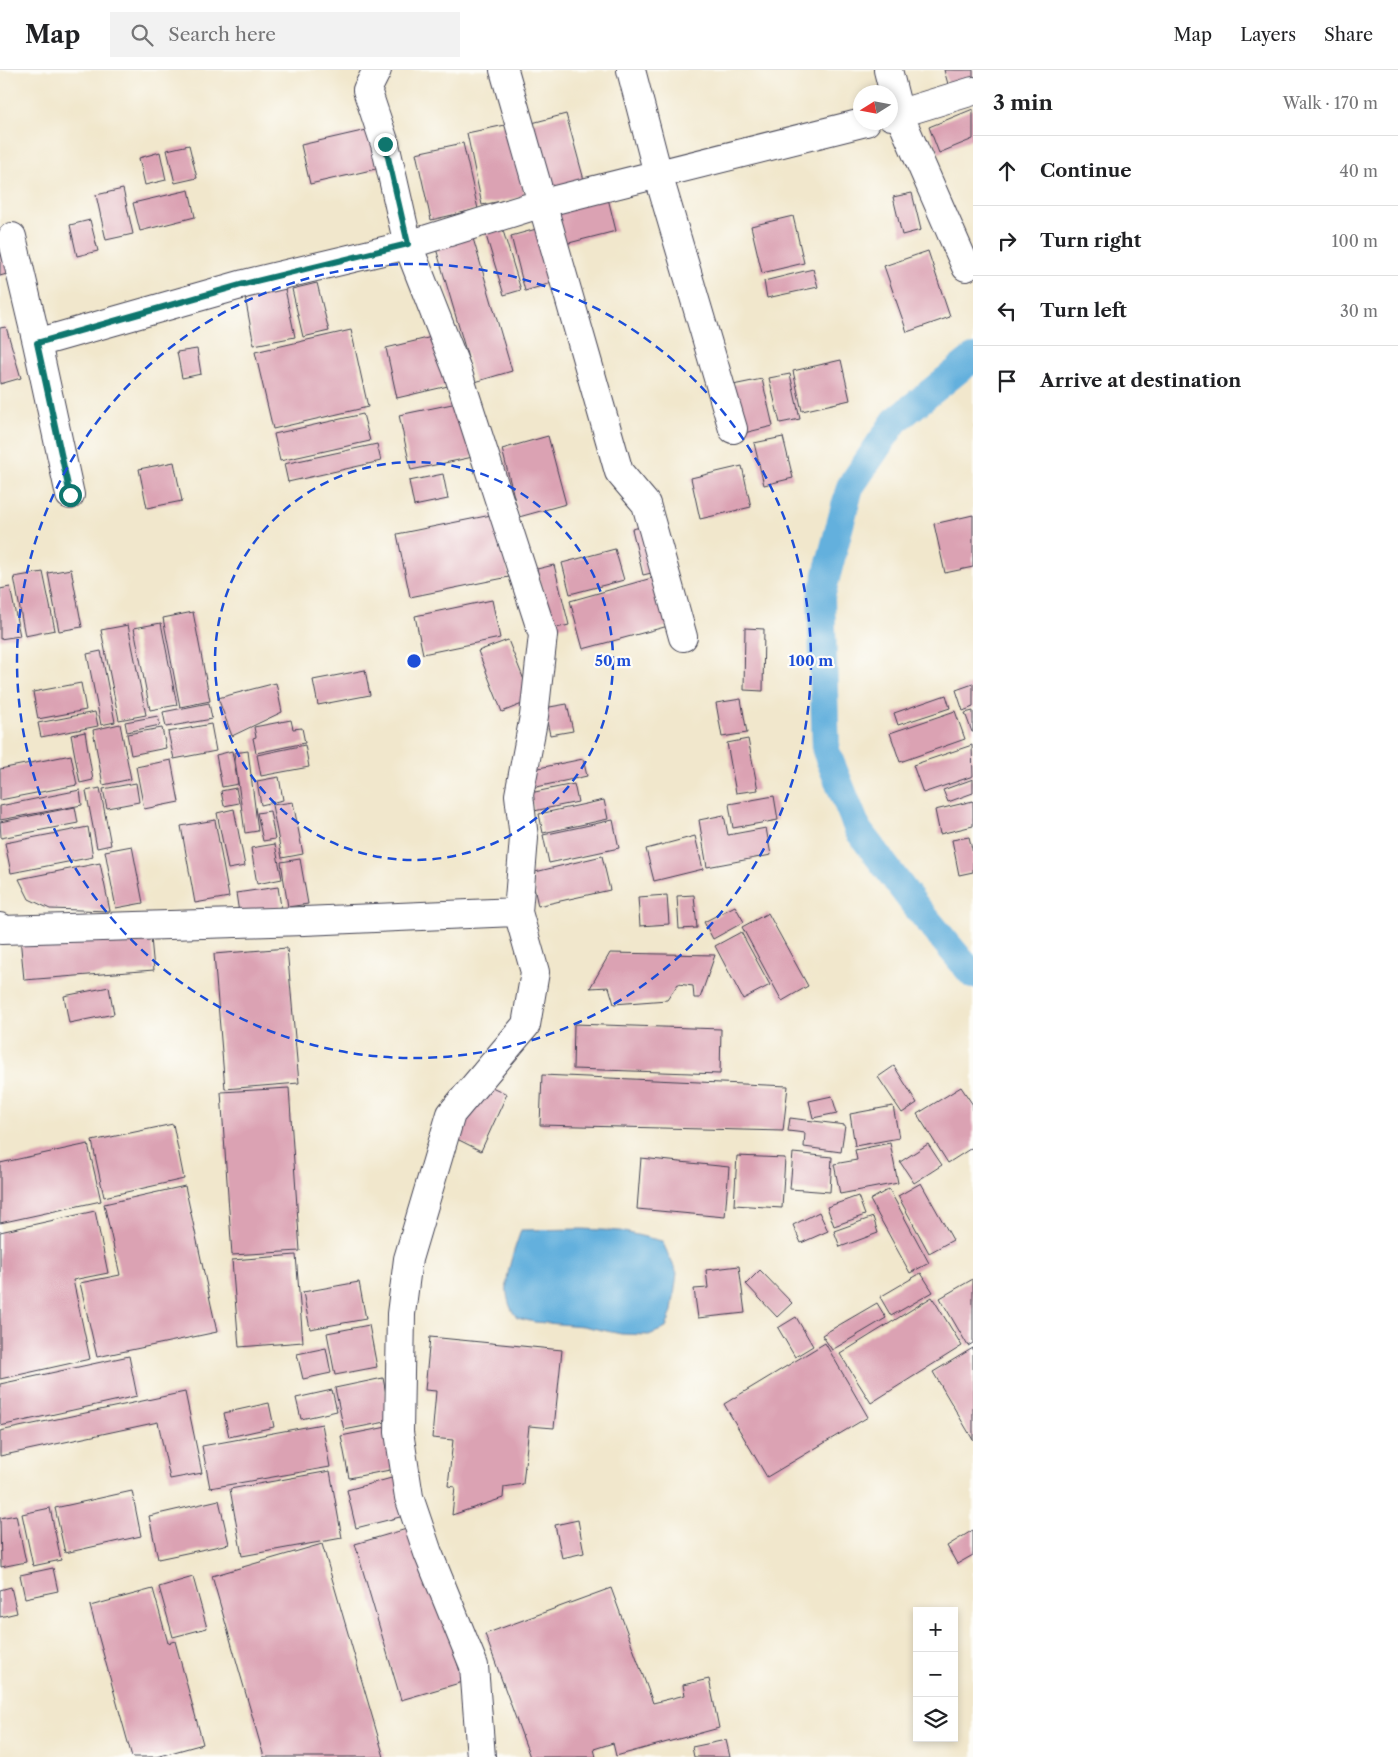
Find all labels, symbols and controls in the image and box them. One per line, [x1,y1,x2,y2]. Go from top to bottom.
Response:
search box [110,12,460,57]
text: Map [25,20,80,49]
icon: search [128,21,156,49]
text: Search here [168,23,276,46]
text: Map [1174,24,1212,46]
text: Layers [1240,24,1296,46]
text: Share [1324,24,1373,46]
north arrow [853,85,898,130]
text: 3 min [993,90,1053,115]
text: Walk · 170 m [1283,93,1378,113]
route end [374,133,397,156]
icon: ahead [993,157,1021,185]
text: Continue [1040,159,1132,182]
text: 40 m [1339,161,1378,181]
icon: right [993,227,1021,255]
text: Turn right [1040,229,1141,252]
text: 100 m [1332,231,1378,251]
icon: left [993,297,1021,325]
text: Turn left [1040,299,1127,322]
text: 30 m [1340,301,1378,321]
icon: arrive [993,367,1021,395]
text: Arrive at destination [1040,369,1241,392]
route start [59,484,82,507]
text: 50 m [595,651,631,670]
text: 100 m [789,651,833,670]
centre of rings [405,652,423,670]
map controls [913,1607,958,1742]
button: + [913,1607,958,1652]
button: − [913,1652,958,1697]
button: layers [913,1697,958,1742]

